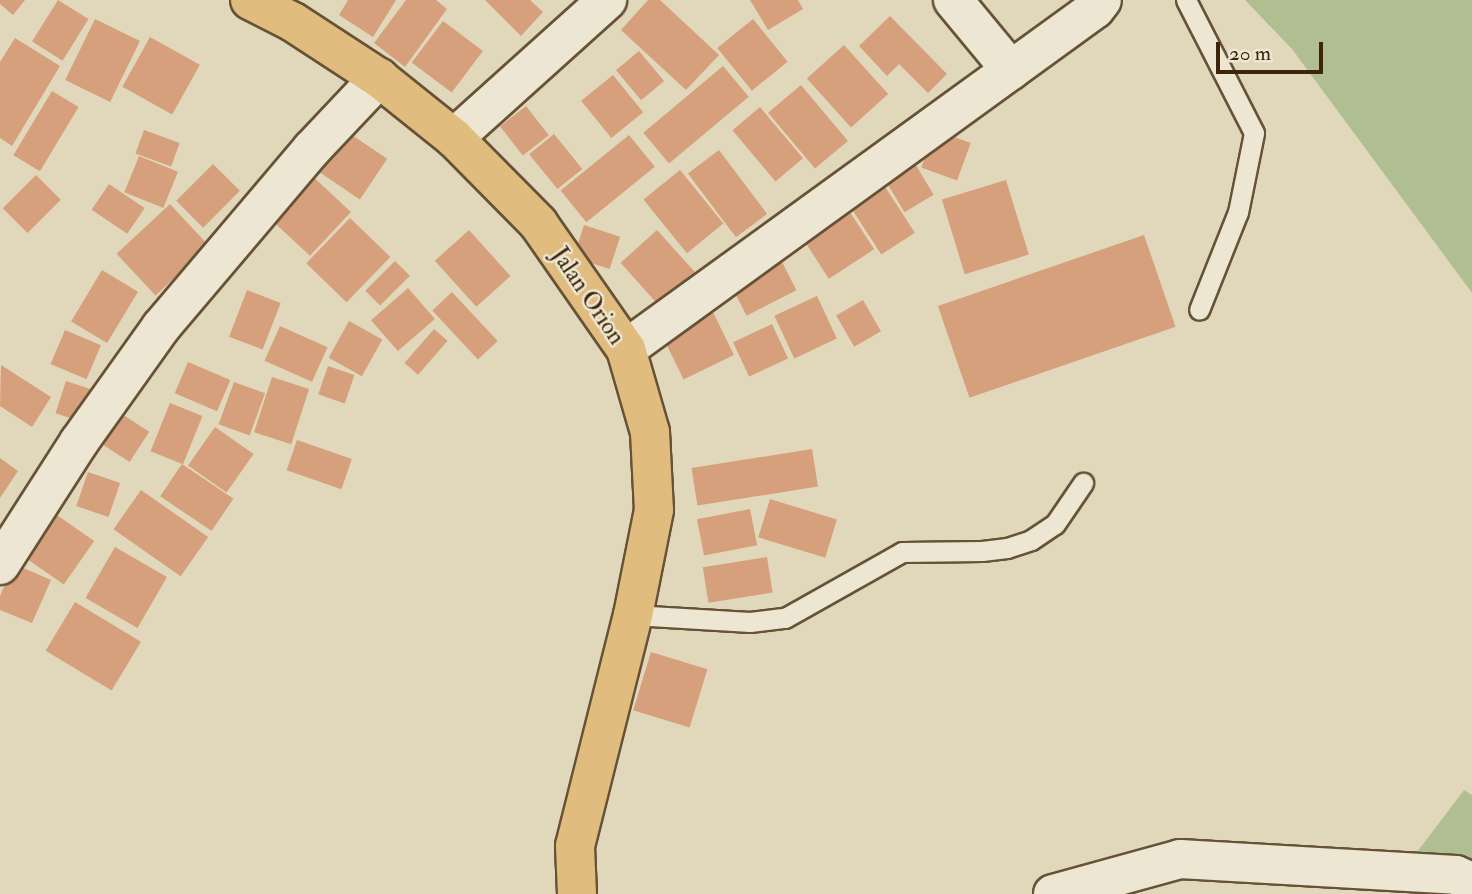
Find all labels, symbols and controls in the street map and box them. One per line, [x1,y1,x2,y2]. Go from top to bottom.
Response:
scale bar [1220,28,1327,72]
text: 20 m [1229,40,1271,67]
street label: Jalan Orion [545,242,631,350]

